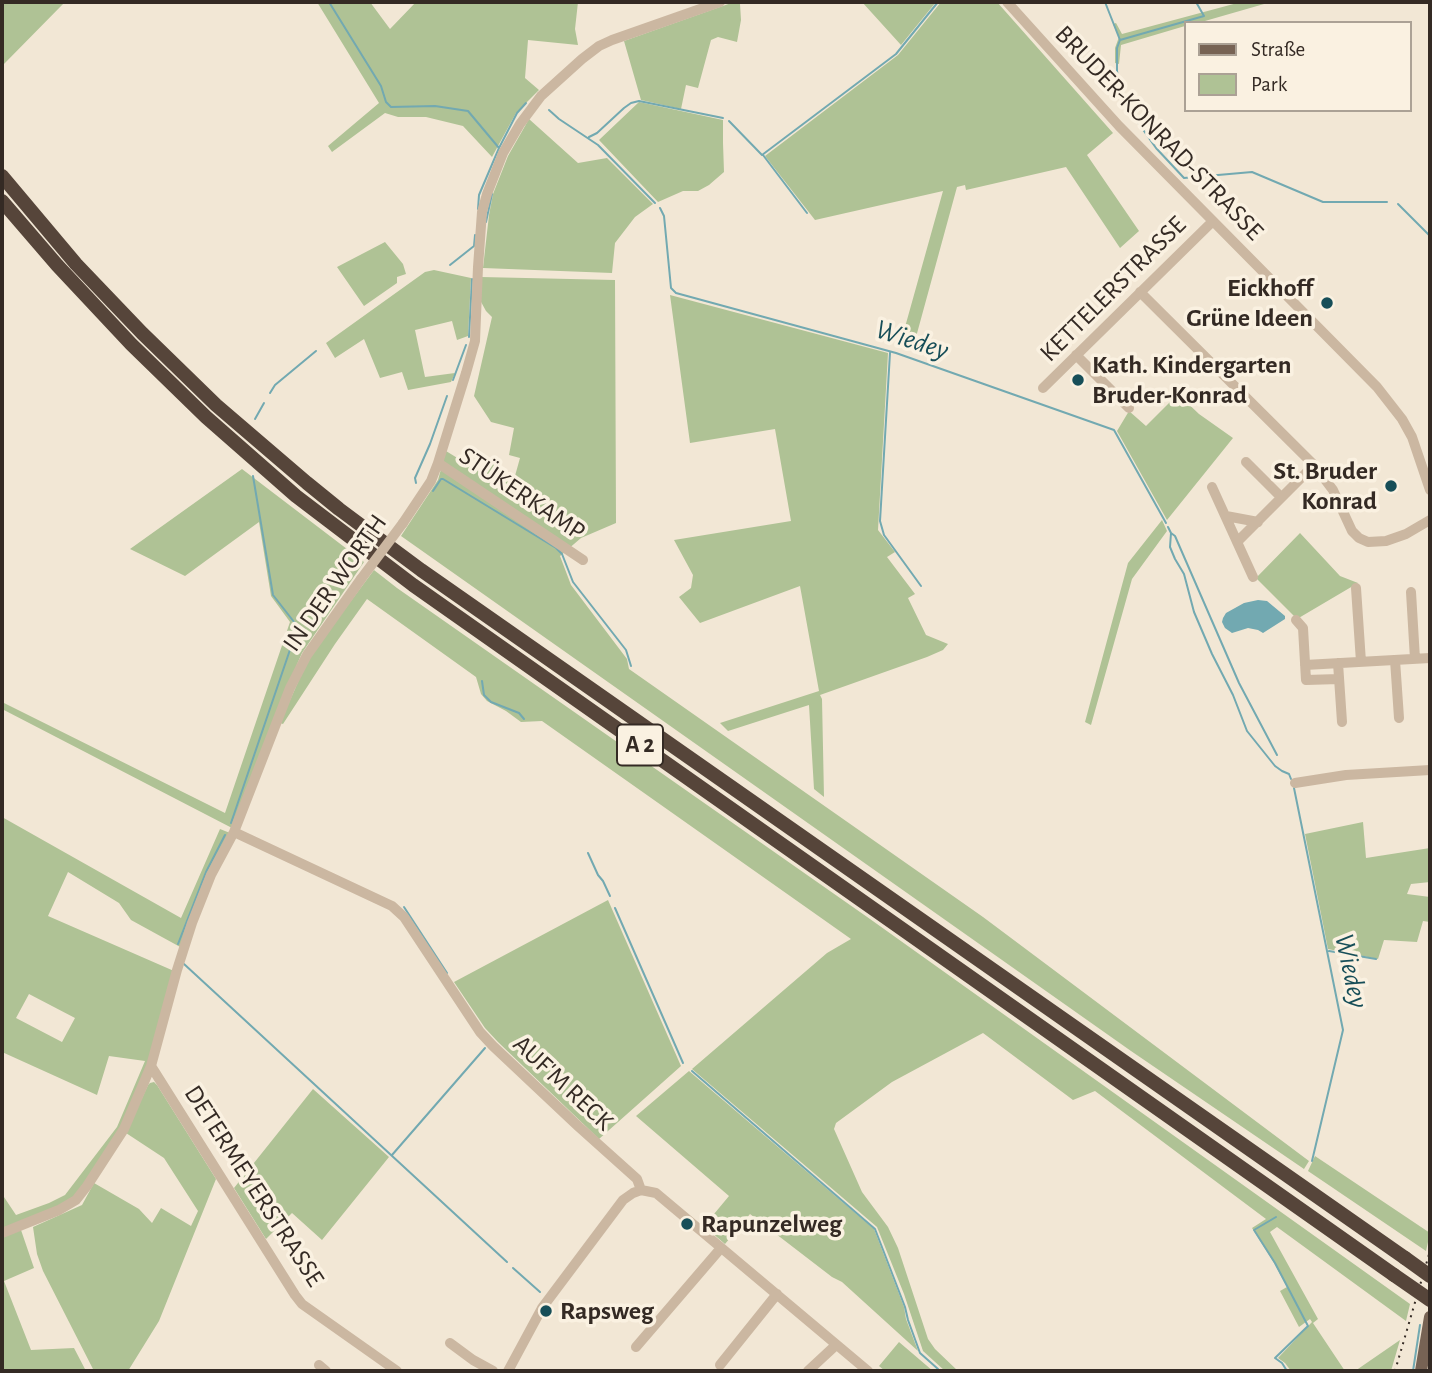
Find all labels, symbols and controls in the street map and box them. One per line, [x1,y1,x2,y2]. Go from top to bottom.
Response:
street label: BRUDER-KONRAD-STRASSE [1048,19,1270,247]
legend [1184,21,1411,112]
text: Straße [1251,39,1305,60]
text: Park [1251,74,1287,95]
street label: KETTELERSTRASSE [1033,209,1193,369]
place label: Eickhoff Grüne Ideen [1186,272,1313,334]
marker: Eickhoff Grüne Ideen [1319,295,1335,311]
water label: Wiedey [871,312,953,368]
place label: Kath. Kindergarten Bruder-Konrad [1092,349,1291,410]
marker: Kath. Kindergarten Bruder-Konrad [1070,372,1086,388]
street label: STÜKERKAMP [453,440,591,548]
place label: St. Bruder Konrad [1273,455,1377,516]
marker: St. Bruder Konrad [1383,478,1399,494]
street label: IN DER WORTH [276,508,394,658]
road number: A 2 [617,724,663,766]
water label: Wiedey [1327,931,1375,1011]
street label: AUF'M RECK [506,1029,620,1137]
street label: DETERMEYERSTRASSE [177,1079,331,1293]
place label: Rapunzelweg [701,1208,842,1240]
marker: Rapunzelweg [679,1216,695,1232]
place label: Rapsweg [560,1295,654,1327]
marker: Rapsweg [538,1303,554,1319]

